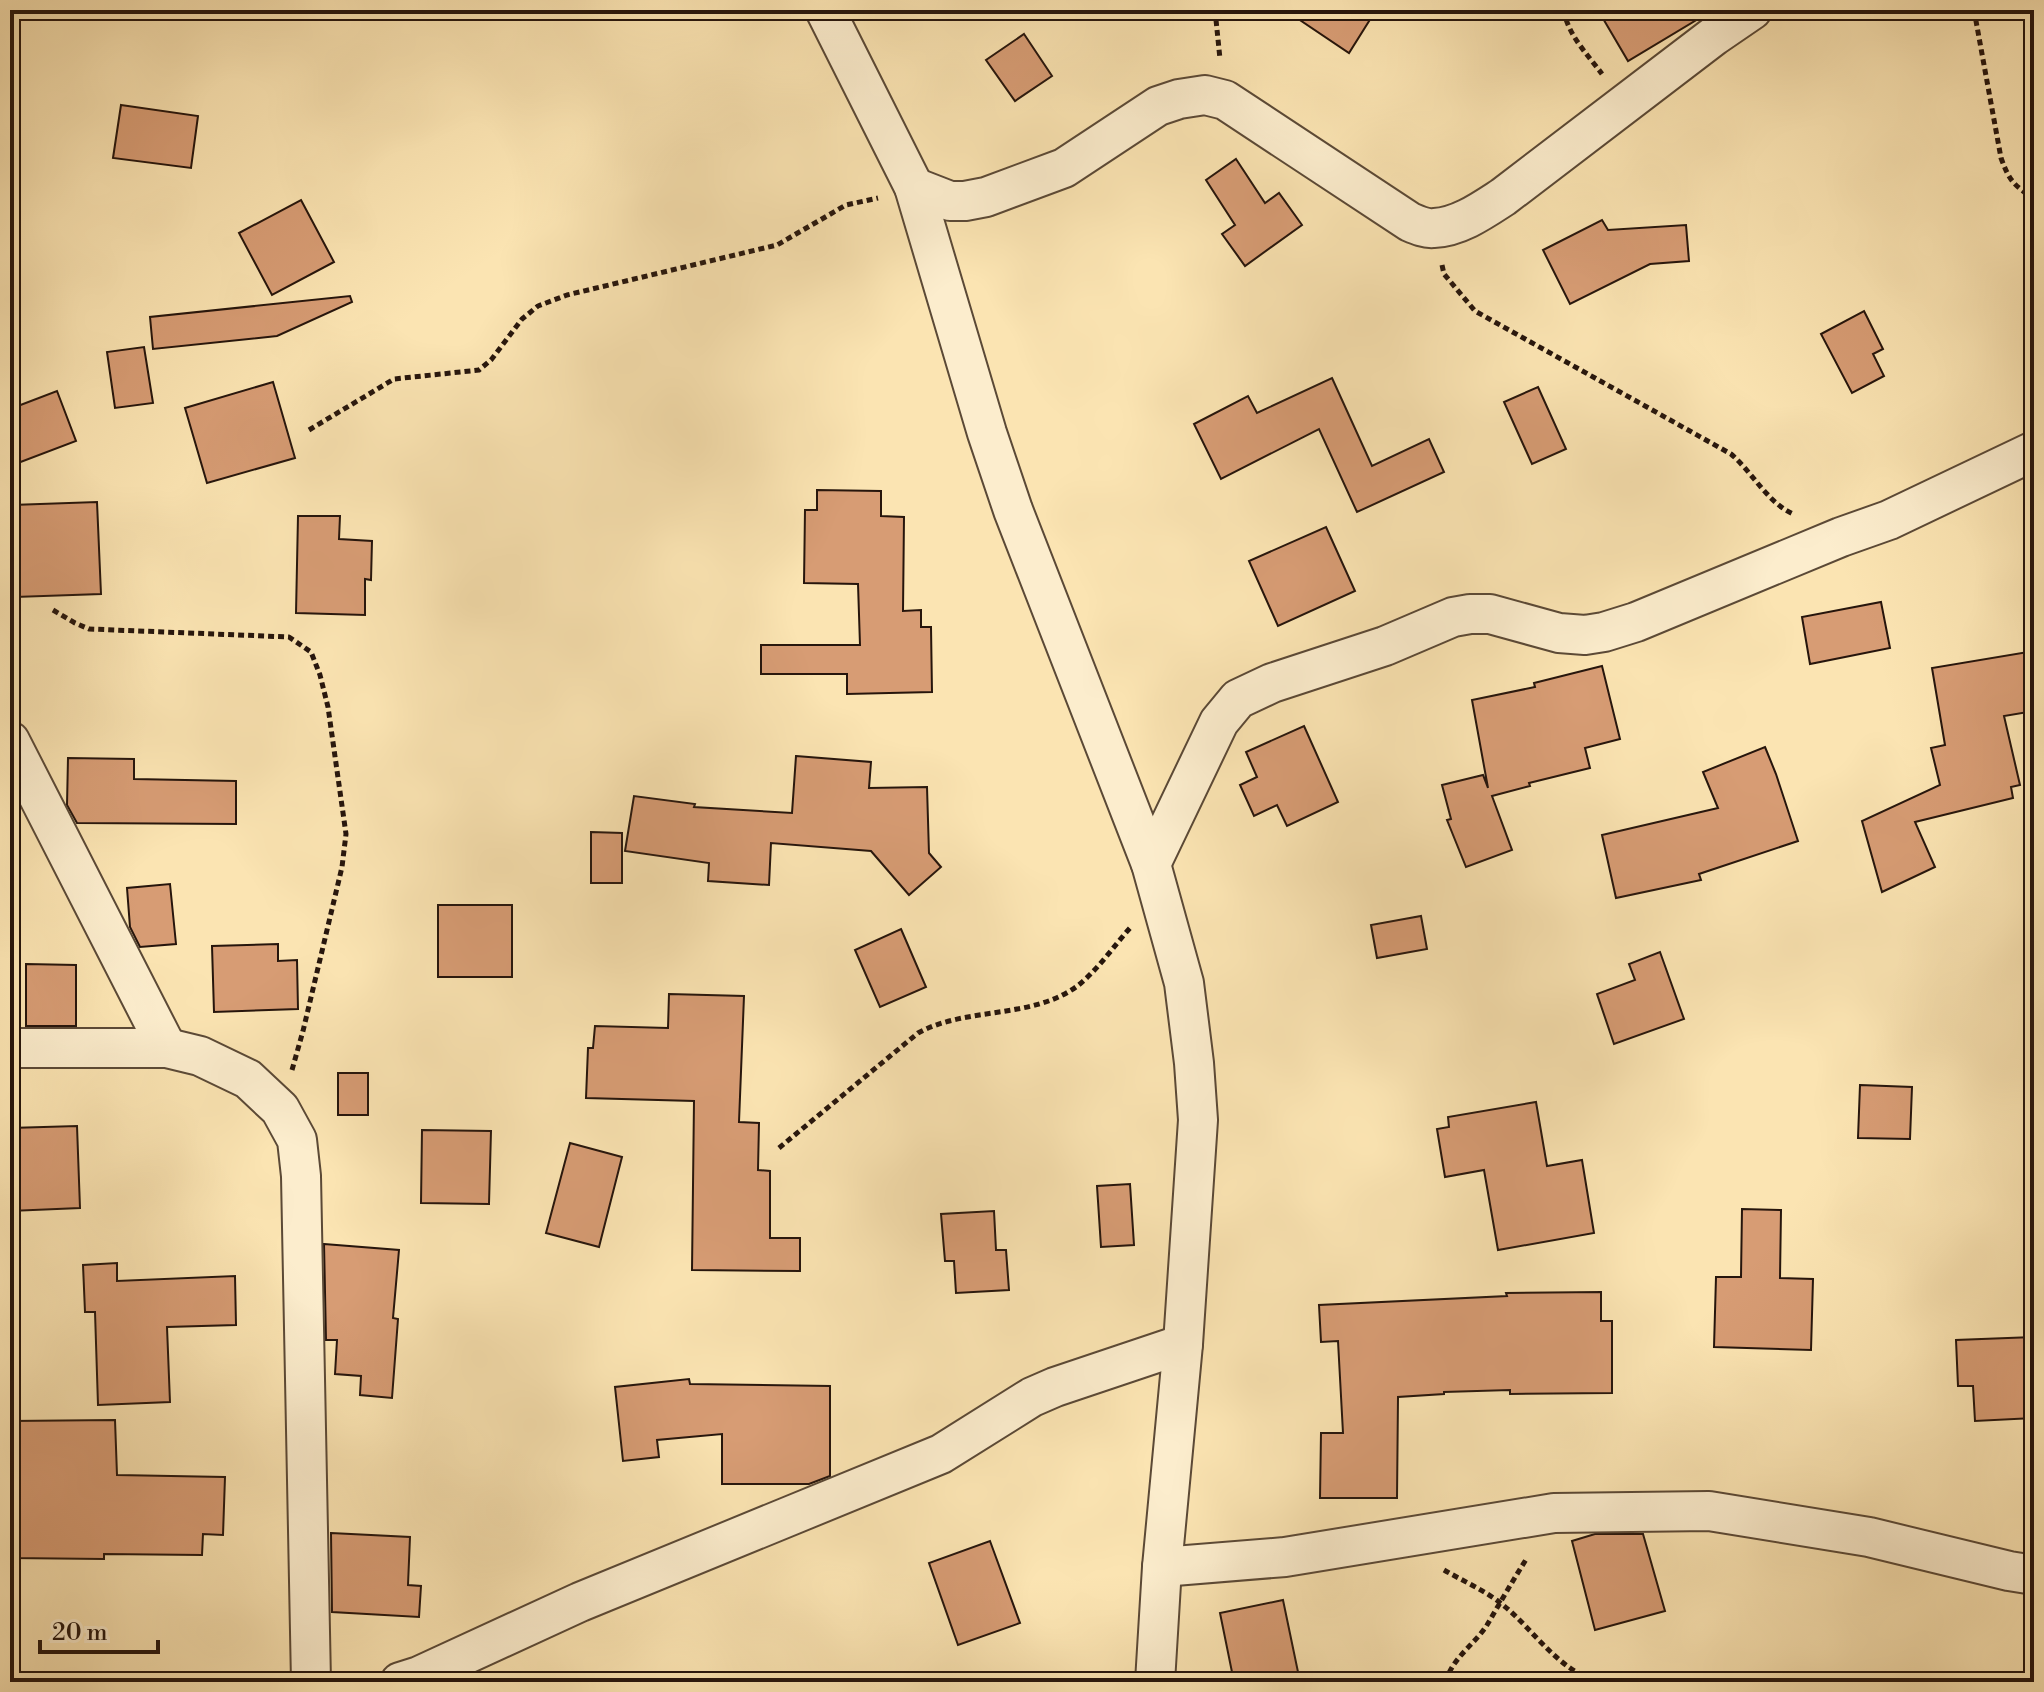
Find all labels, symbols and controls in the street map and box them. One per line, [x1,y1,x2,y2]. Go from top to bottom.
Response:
scale bar [40,1604,158,1654]
text: 20 m [52,1618,108,1648]

